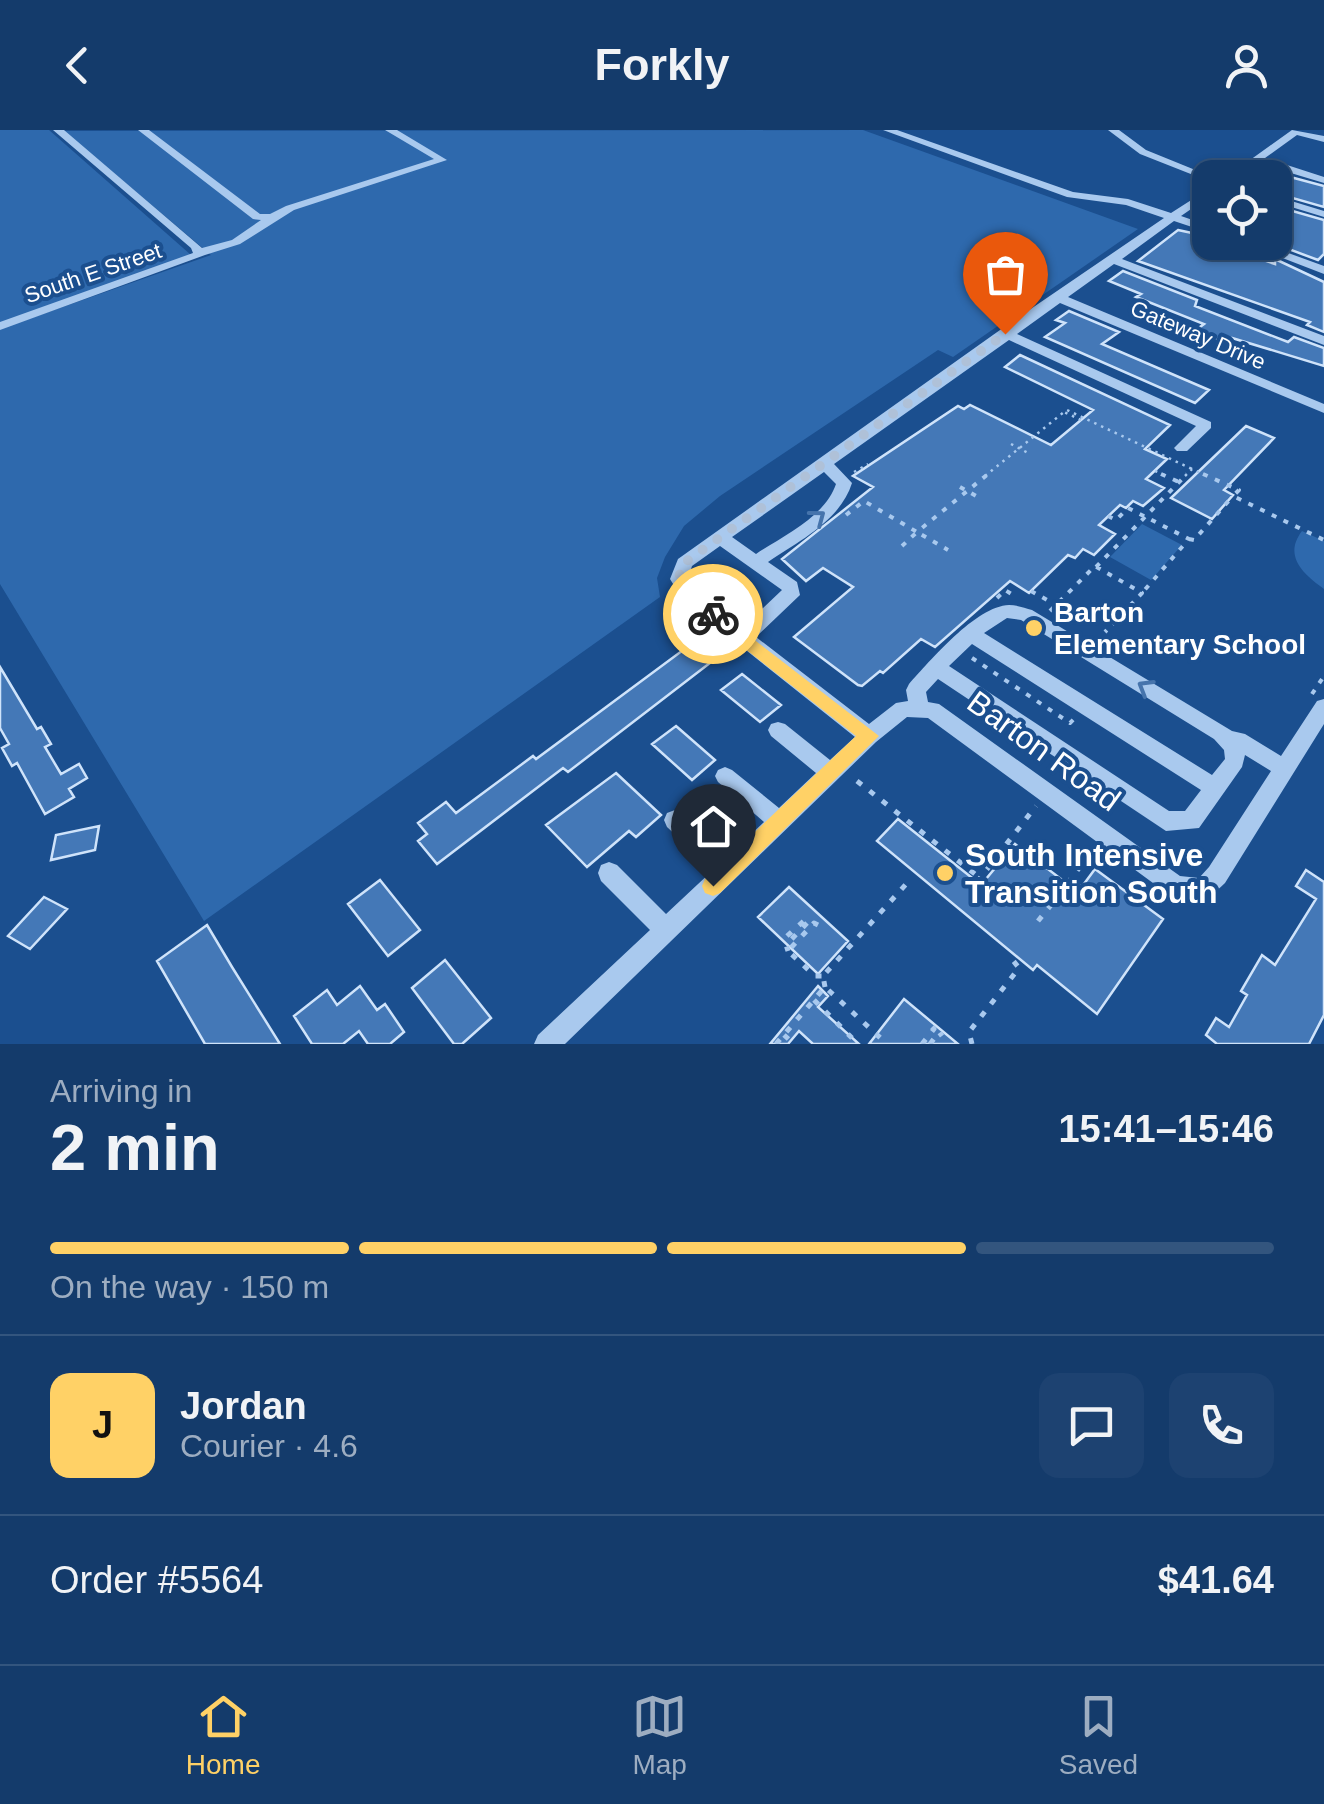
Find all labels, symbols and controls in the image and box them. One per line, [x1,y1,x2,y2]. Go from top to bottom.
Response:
icon: back [50,38,105,93]
icon: person [1219,38,1274,93]
text: Forkly [594,39,730,90]
map controls [1192,160,1292,260]
button: locate [1192,160,1292,260]
pin [963,232,1048,335]
street label: South E Street [21,238,165,308]
icon: bag [978,247,1033,302]
street label: Gateway Drive [1127,295,1269,375]
one-way arrow [807,512,825,529]
courier [663,564,763,664]
icon: bike [686,587,741,642]
place label: Barton Elementary School [1054,597,1306,660]
marker: Barton Elementary School [1023,617,1045,639]
one-way arrow [1138,680,1156,699]
street label: Barton Road [961,684,1127,818]
pin [671,784,756,887]
icon: home [686,799,741,854]
place label: South Intensive Transition South [965,837,1217,910]
marker: South Intensive Transition South [934,862,956,884]
text: Arriving in [50,1073,192,1109]
text: 15:41–15:46 [1058,1108,1274,1150]
text: 2 min [50,1111,220,1184]
text: On the way · 150 m [50,1269,329,1305]
button: chat [1039,1373,1144,1478]
button: phone [1169,1373,1274,1478]
text: Jordan [180,1385,307,1427]
text: J [92,1404,113,1446]
text: Courier · 4.6 [180,1428,358,1464]
text: Order #5564 [50,1559,263,1601]
text: $41.64 [1158,1559,1274,1601]
tab: Home [186,1689,261,1781]
tab: Map [632,1689,687,1781]
tab: Saved [1059,1689,1138,1781]

